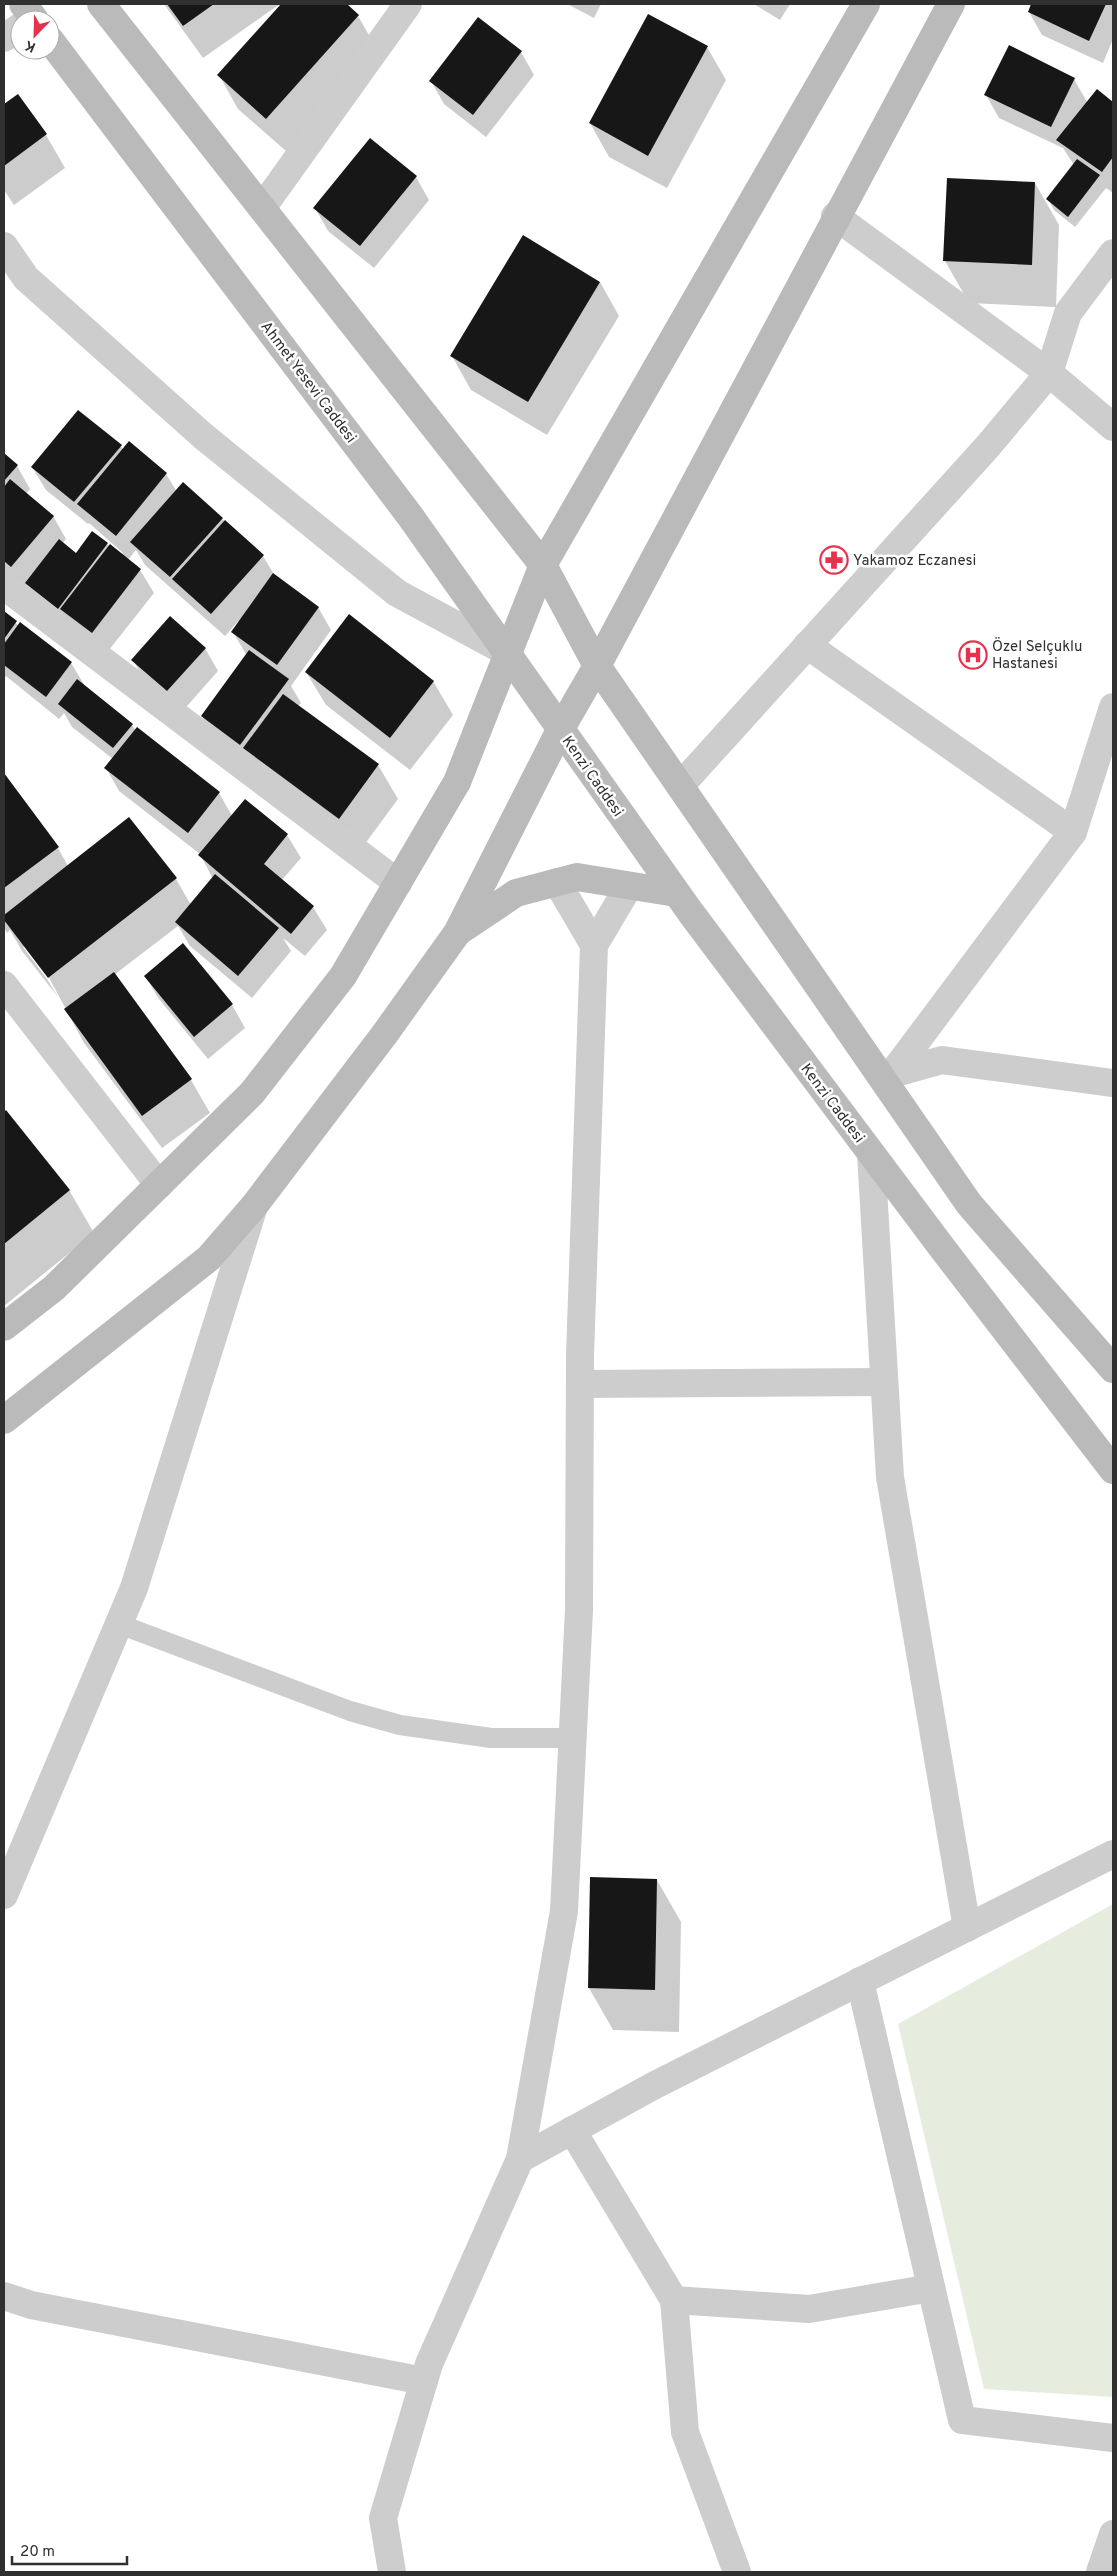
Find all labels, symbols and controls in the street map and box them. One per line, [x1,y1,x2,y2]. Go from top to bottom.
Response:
north arrow [10,10,60,60]
text: K [23,36,38,55]
street label: Ahmet Yesevi Caddesi [256,318,360,448]
pharmacy icon: Yakamoz Eczanesi [819,545,849,575]
place label: Yakamoz Eczanesi [853,552,976,571]
place label: Özel Selçuklu Hastanesi [992,637,1082,674]
hospital icon: Özel Selçuklu Hastanesi [958,640,988,670]
street label: Kenzi Caddesi [557,733,627,821]
street label: Kenzi Caddesi [796,1060,868,1147]
scale bar [12,2534,128,2566]
text: 20 m [20,2543,55,2562]

